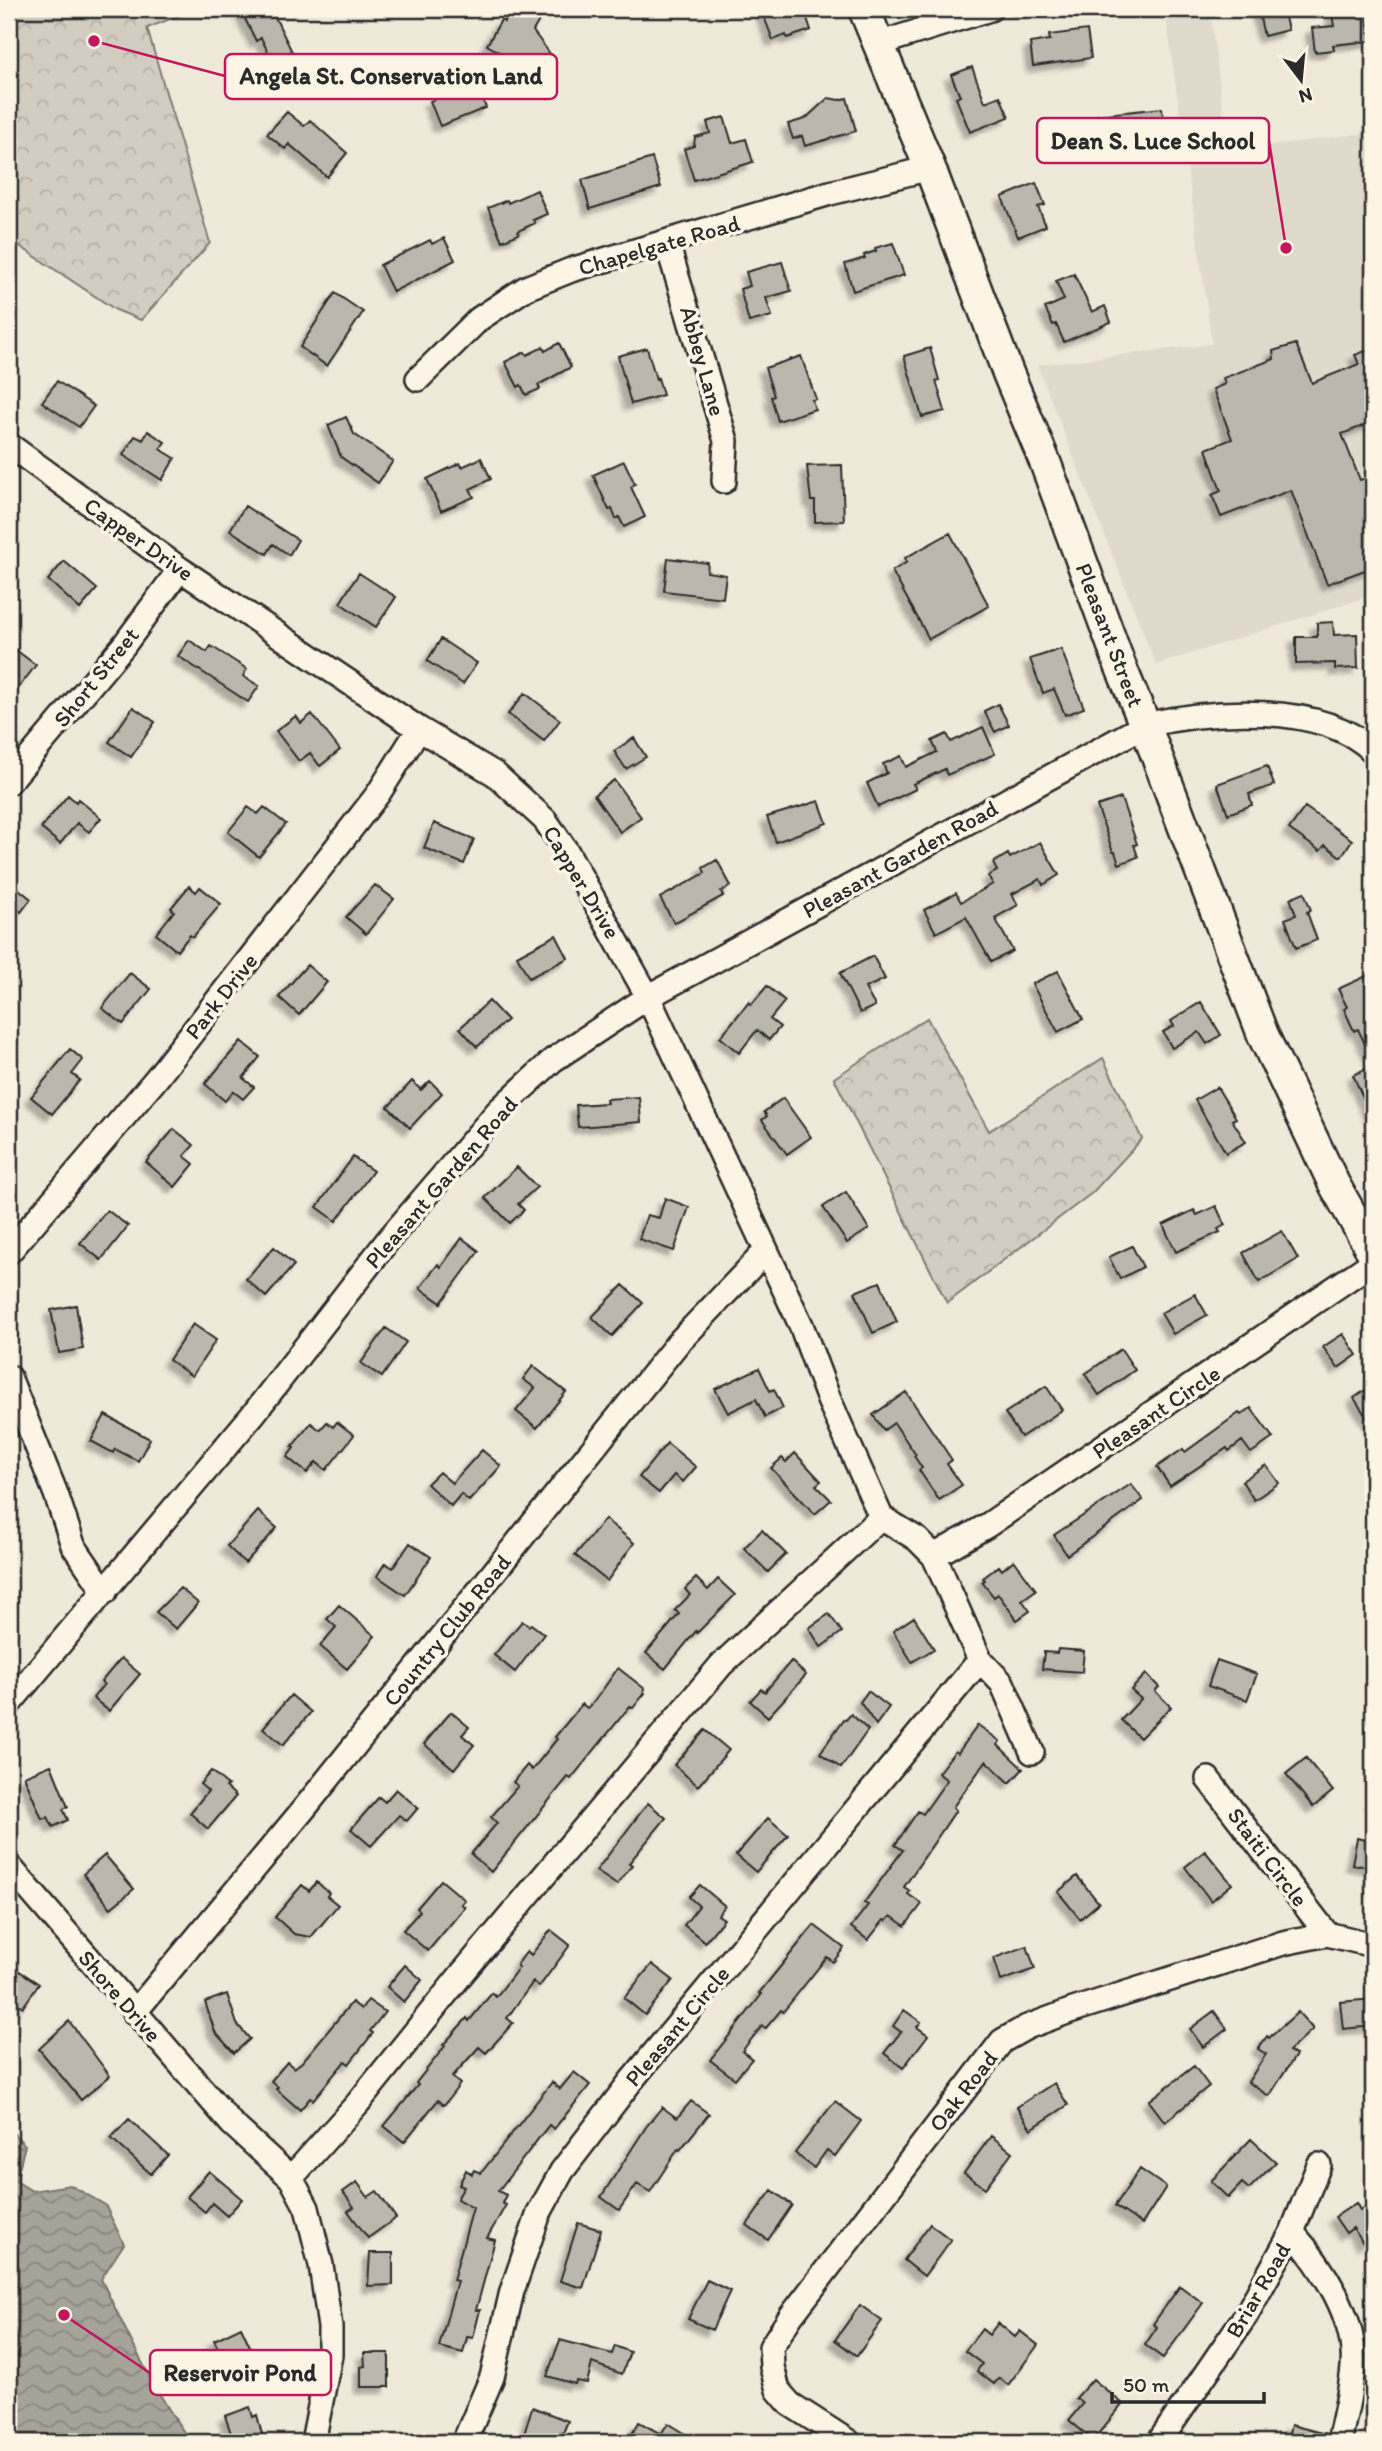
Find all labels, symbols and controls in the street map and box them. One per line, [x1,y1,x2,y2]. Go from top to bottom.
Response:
north arrow [1266,46,1336,116]
callout: Angela St. Conservation Land [225,54,557,99]
text: Angela St. Conservation Land [239,61,543,91]
text: N [1296,83,1315,109]
callout: Dean S. Luce School [1037,118,1269,163]
text: Dean S. Luce School [1051,126,1256,155]
street label: Chapelgate Road [575,208,743,281]
street label: Abbey Lane [674,303,732,419]
street label: Capper Drive [79,491,199,587]
street label: Pleasant Street [1070,559,1150,711]
street label: Short Street [47,621,145,733]
street label: Pleasant Garden Road [797,794,1003,924]
street label: Capper Drive [537,820,627,944]
street label: Park Drive [179,947,263,1045]
street label: Pleasant Garden Road [359,1090,523,1274]
street label: Pleasant Circle [1087,1359,1225,1465]
street label: Country Club Road [377,1548,517,1712]
street label: Staiti Circle [1222,1802,1314,1912]
street label: Shore Drive [72,1944,168,2048]
street label: Pleasant Circle [619,1960,735,2092]
street label: Oak Road [923,2045,1003,2137]
street label: Briar Road [1220,2237,1297,2343]
callout: Reservoir Pond [150,2350,331,2395]
text: Reservoir Pond [163,2358,317,2387]
scale bar [1112,2360,1265,2404]
text: 50 m [1123,2372,1170,2397]

